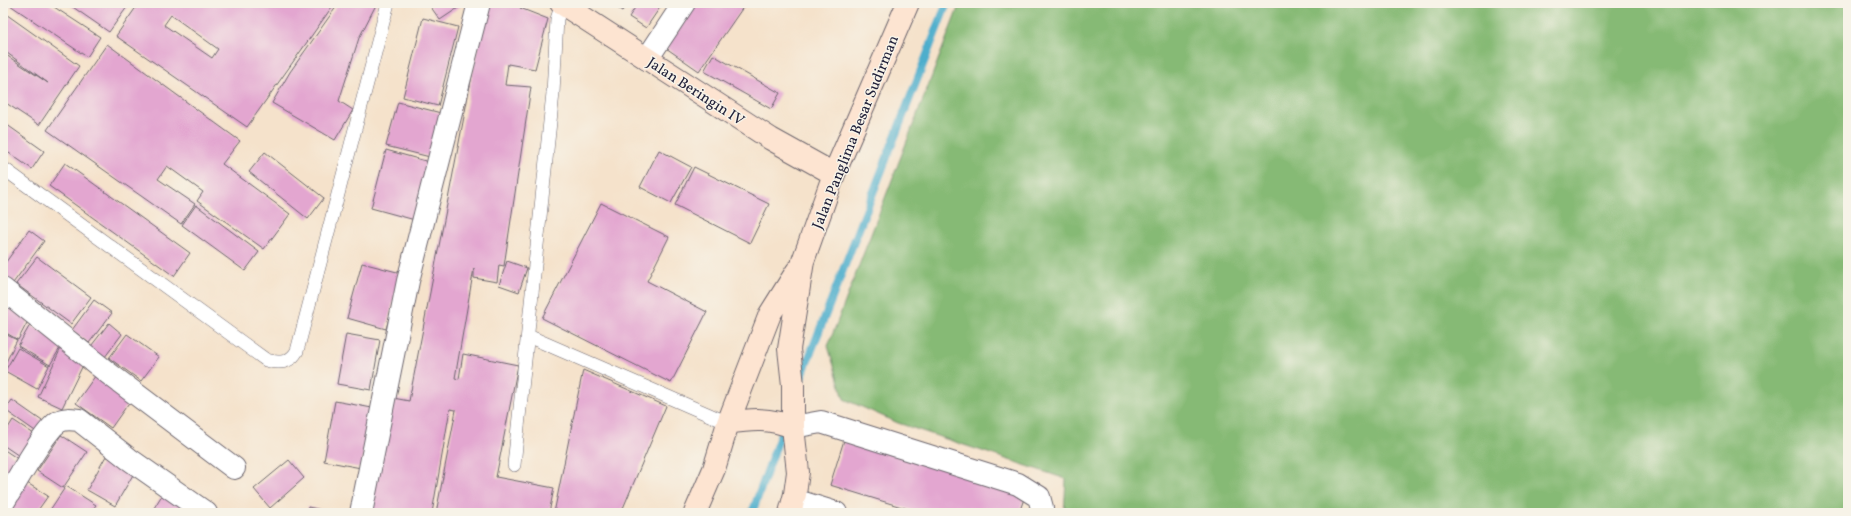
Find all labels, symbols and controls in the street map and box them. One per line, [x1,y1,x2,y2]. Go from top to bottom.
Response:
street label: Jalan Panglima Besar Sudirman [808,33,905,233]
street label: Jalan Beringin IV [642,53,748,132]

